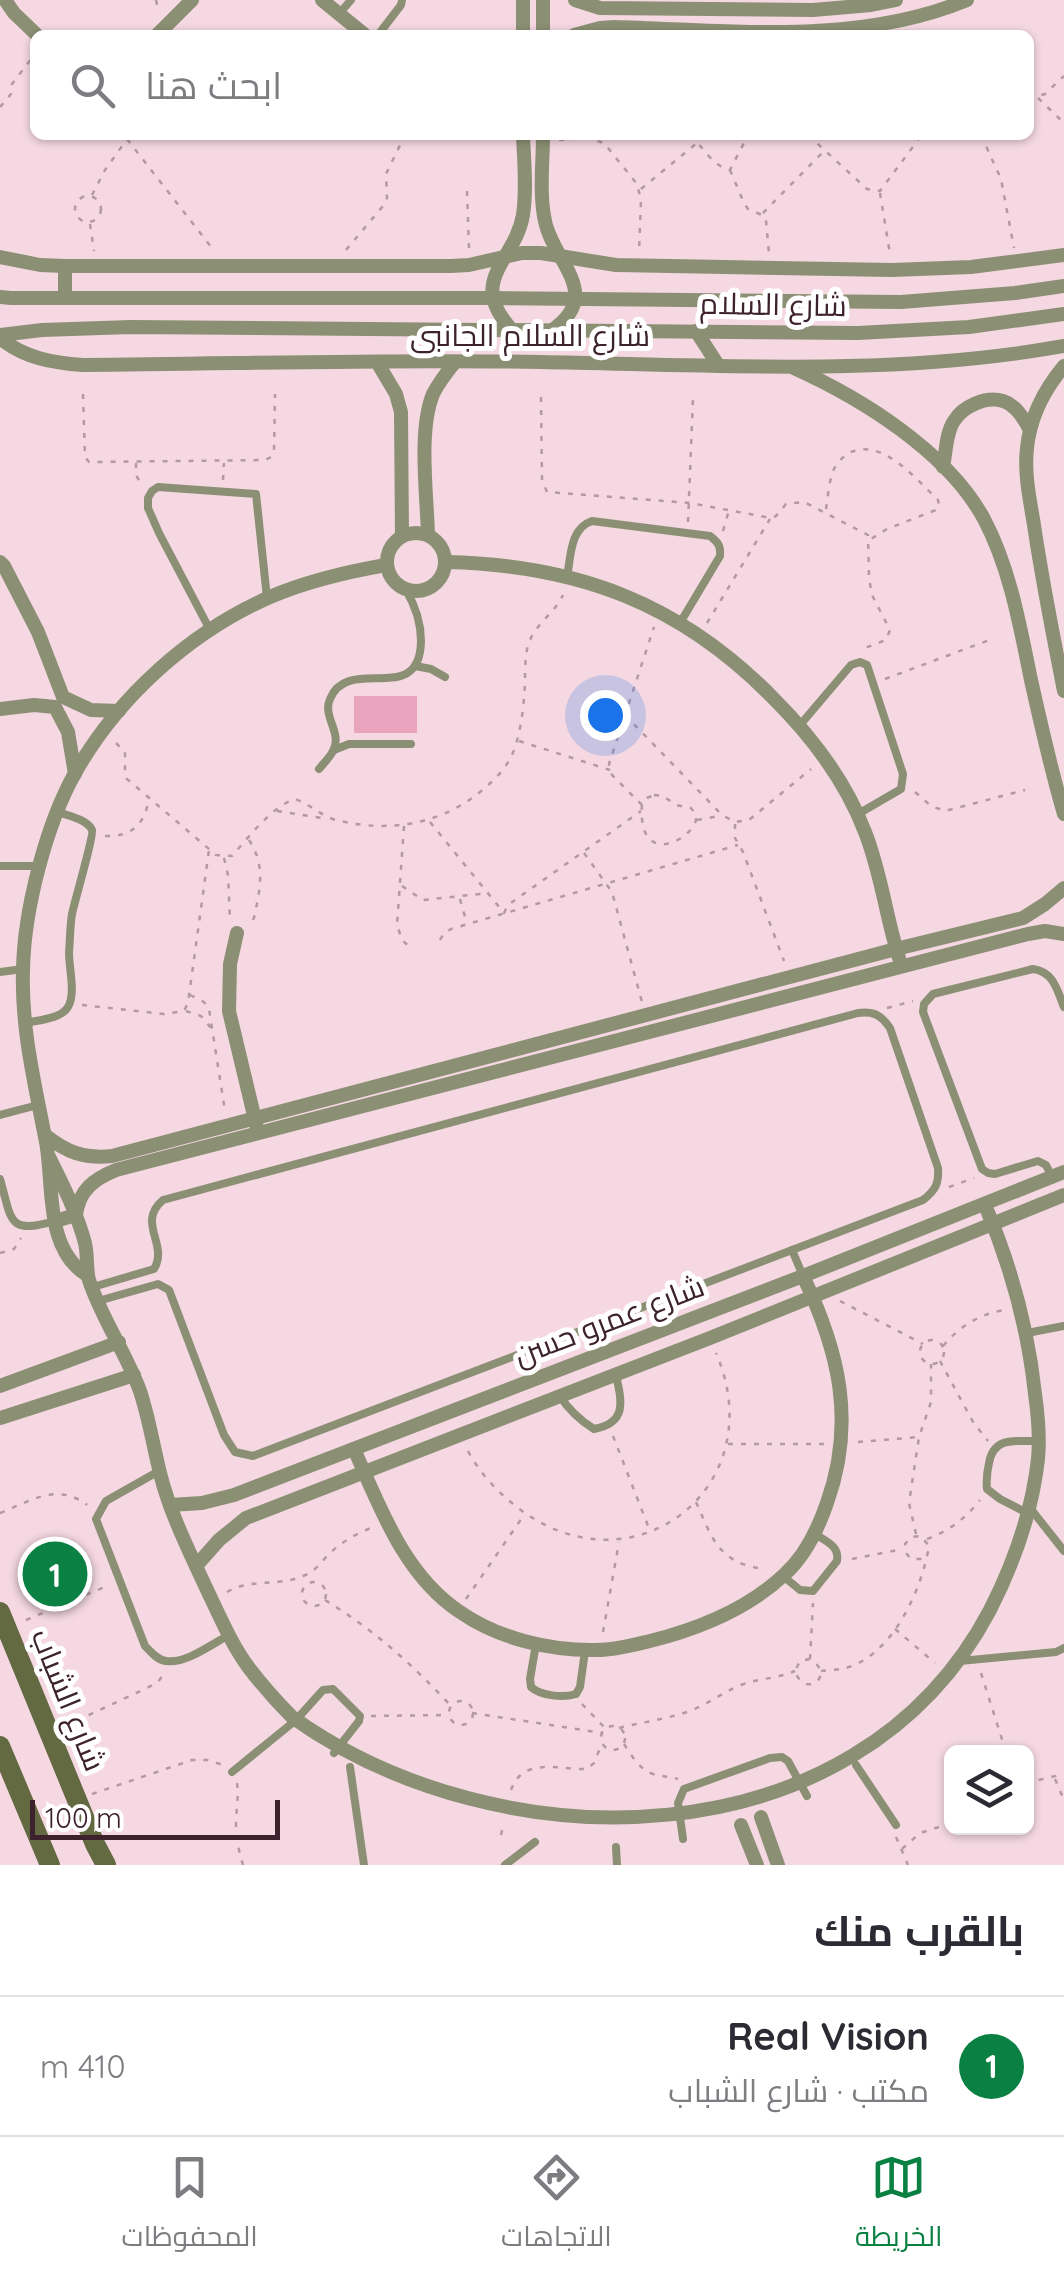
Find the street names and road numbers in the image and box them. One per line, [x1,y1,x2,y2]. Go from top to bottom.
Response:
street label: شارع السلام [699,284,847,326]
street label: شارع السلام الجانبى [410,316,650,356]
street label: شارع عمرو حسن [508,1266,710,1376]
street label: شارع الشباب [21,1623,115,1777]

